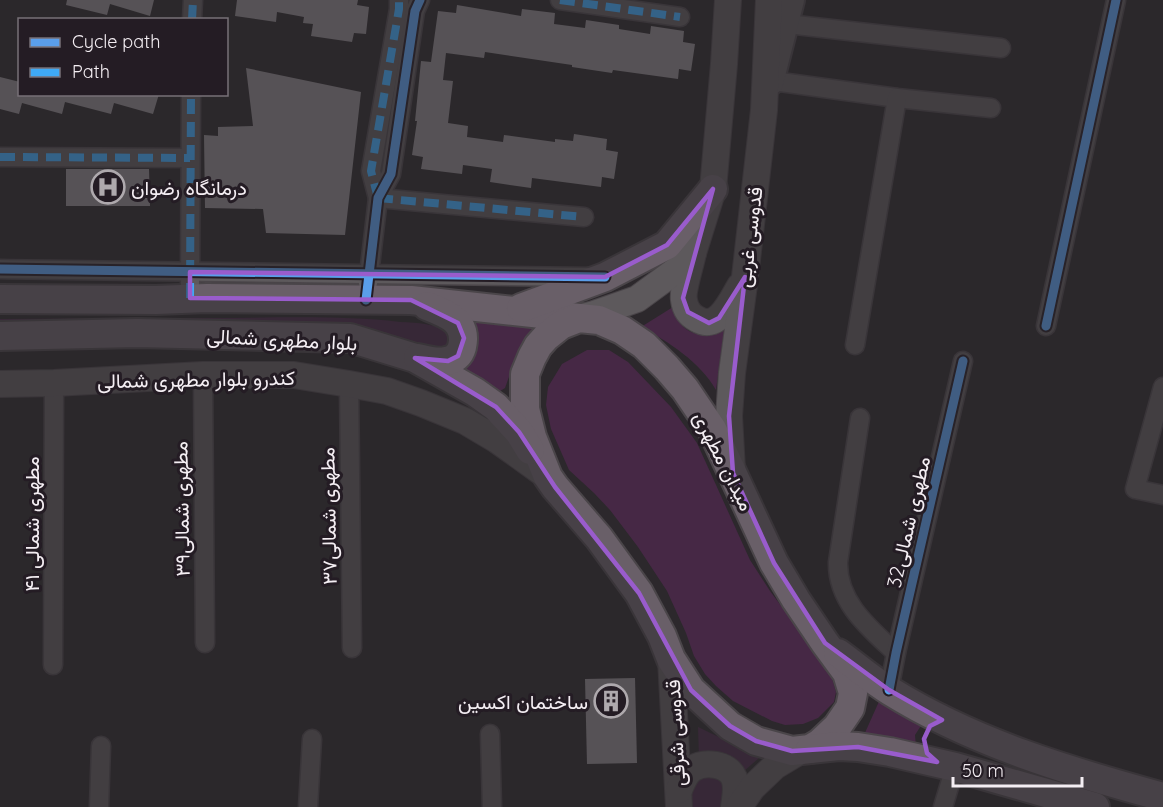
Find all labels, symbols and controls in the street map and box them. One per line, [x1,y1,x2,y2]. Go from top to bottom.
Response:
legend [18,18,228,96]
text: Cycle path [72,30,160,53]
text: Path [72,60,110,83]
hospital icon: درمانگاه رضوان [90,169,126,205]
place label: درمانگاه رضوان [131,175,247,201]
street label: قدوسی غربی [730,185,769,289]
street label: بلوار مطهری شمالی [206,323,358,356]
street label: کندرو بلوار مطهری شمالی [97,365,295,394]
street label: میدان مطهری [687,407,760,515]
street label: مطهرى شمالى۳۹ [167,441,196,577]
street label: مطهرى شمالى۳۷ [314,447,343,585]
street label: 32مطهرى شمالى [881,454,936,590]
street label: ۴۱ مطهرى شمالى [19,456,45,592]
street label: قدوسی شرقی [660,679,691,787]
building icon: ساختمان اکسین [593,683,629,719]
place label: ساختمان اکسین [458,689,588,714]
scale bar [953,750,1082,788]
text: 50 m [962,759,1004,782]

